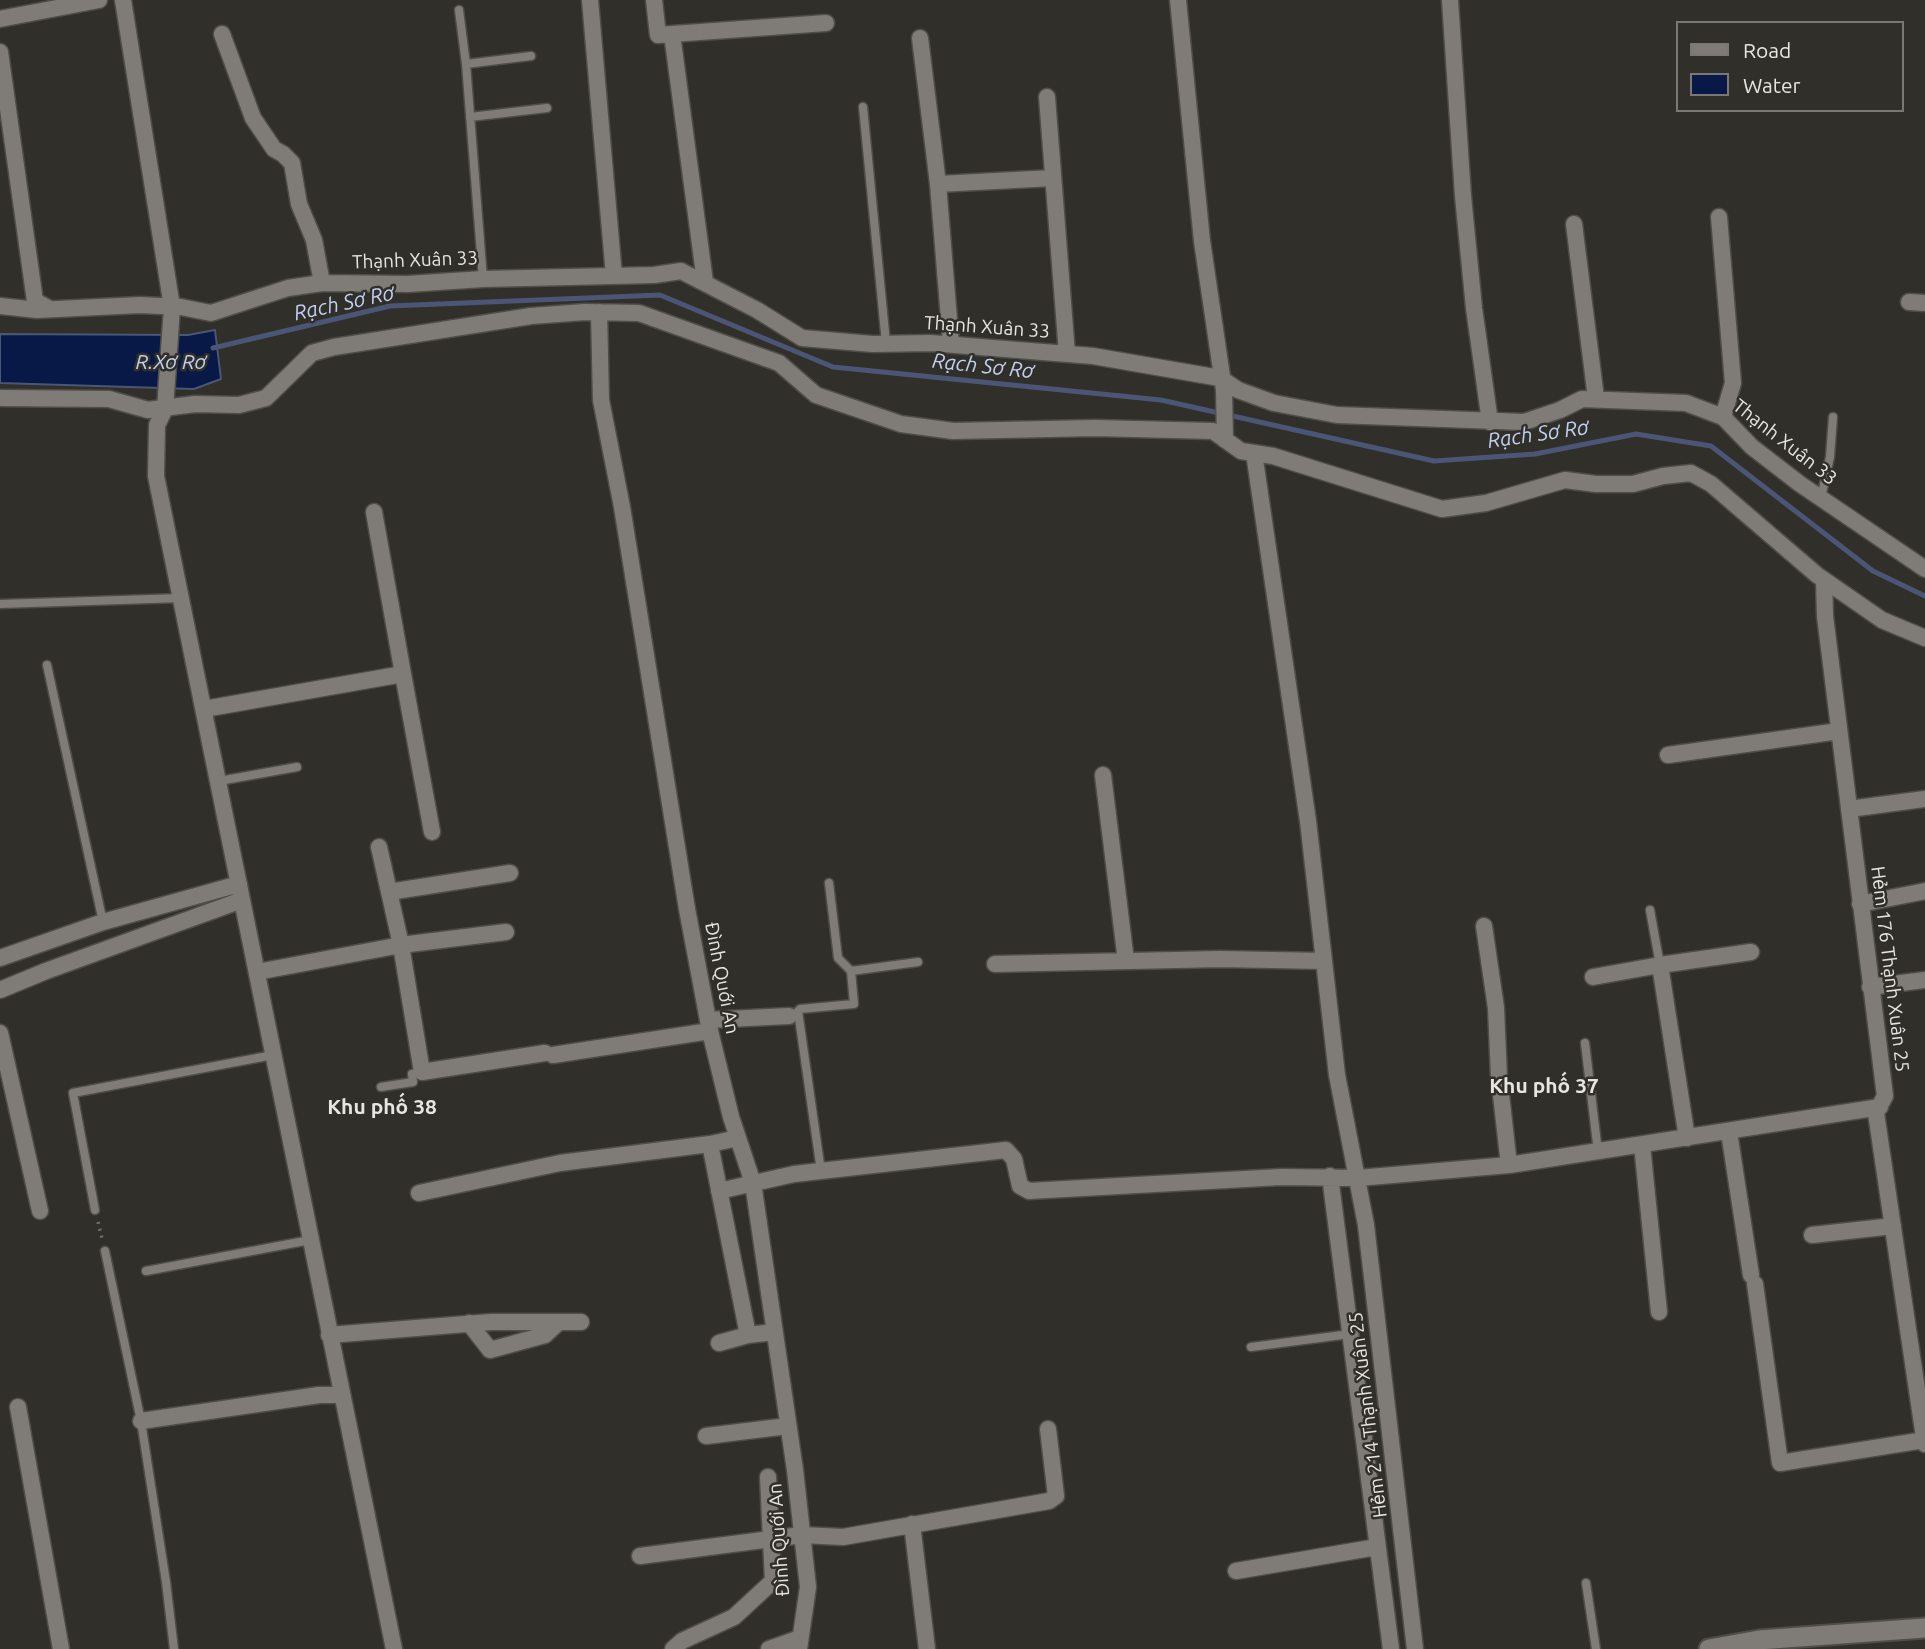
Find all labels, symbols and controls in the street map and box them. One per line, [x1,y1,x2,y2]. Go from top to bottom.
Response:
legend [1676,21,1904,112]
text: Road [1743,38,1791,62]
text: Water [1743,73,1801,97]
street label: Thạnh Xuân 33 [352,246,478,274]
water label: Rạch Sơ Rơ [291,280,397,326]
street label: Thạnh Xuân 33 [923,311,1051,343]
water label: Rạch Sơ Rơ [931,348,1035,384]
water label: R.Xơ Rơ [136,349,206,375]
street label: Thạnh Xuân 33 [1728,394,1842,490]
water label: Rạch Sơ Rơ [1486,414,1590,454]
street label: Hẻm 176 Thạnh Xuân 25 [1866,865,1914,1073]
street label: Đình Quới An [700,920,744,1036]
district label: Khu phố 37 [1489,1073,1599,1099]
district label: Khu phố 38 [327,1094,437,1120]
street label: Hẻm 214 Thạnh Xuân 25 [1344,1311,1392,1519]
street label: Đình Quới An [764,1483,794,1597]

